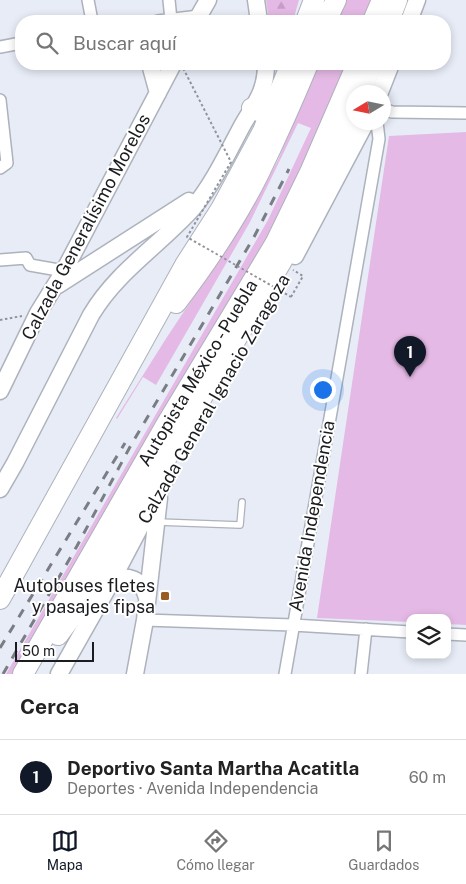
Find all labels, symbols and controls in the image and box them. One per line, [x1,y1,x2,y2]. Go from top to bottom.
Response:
search box [15,15,451,70]
icon: search [33,29,61,57]
text: Buscar aquí [73,32,177,54]
north arrow [346,85,391,130]
street label: Calzada Generalísimo Morelos [17,110,154,343]
street label: Calzada General Ignacio Zaragoza [133,270,294,527]
street label: Autopista México - Puebla [134,276,262,470]
pin: 1 [394,336,426,377]
your location [310,377,336,403]
street label: Avenida Independencia [284,419,339,613]
place label: Autobuses fletes y pasajes fipsa [13,575,155,617]
marker: Autobuses fletes y pasajes fipsa [159,590,171,602]
map controls [406,614,451,659]
button: layers [406,614,451,659]
scale bar [15,639,94,662]
text: 50 m [22,643,55,659]
text: Cerca [20,694,79,719]
text: Deportivo Santa Martha Acatitla [67,757,359,779]
text: 1 [33,768,39,787]
text: 60 m [409,768,446,787]
text: Deportes · Avenida Independencia [67,779,318,798]
tab: Mapa [47,827,83,873]
tab: Cómo llegar [176,827,255,873]
tab: Guardados [348,827,419,873]

